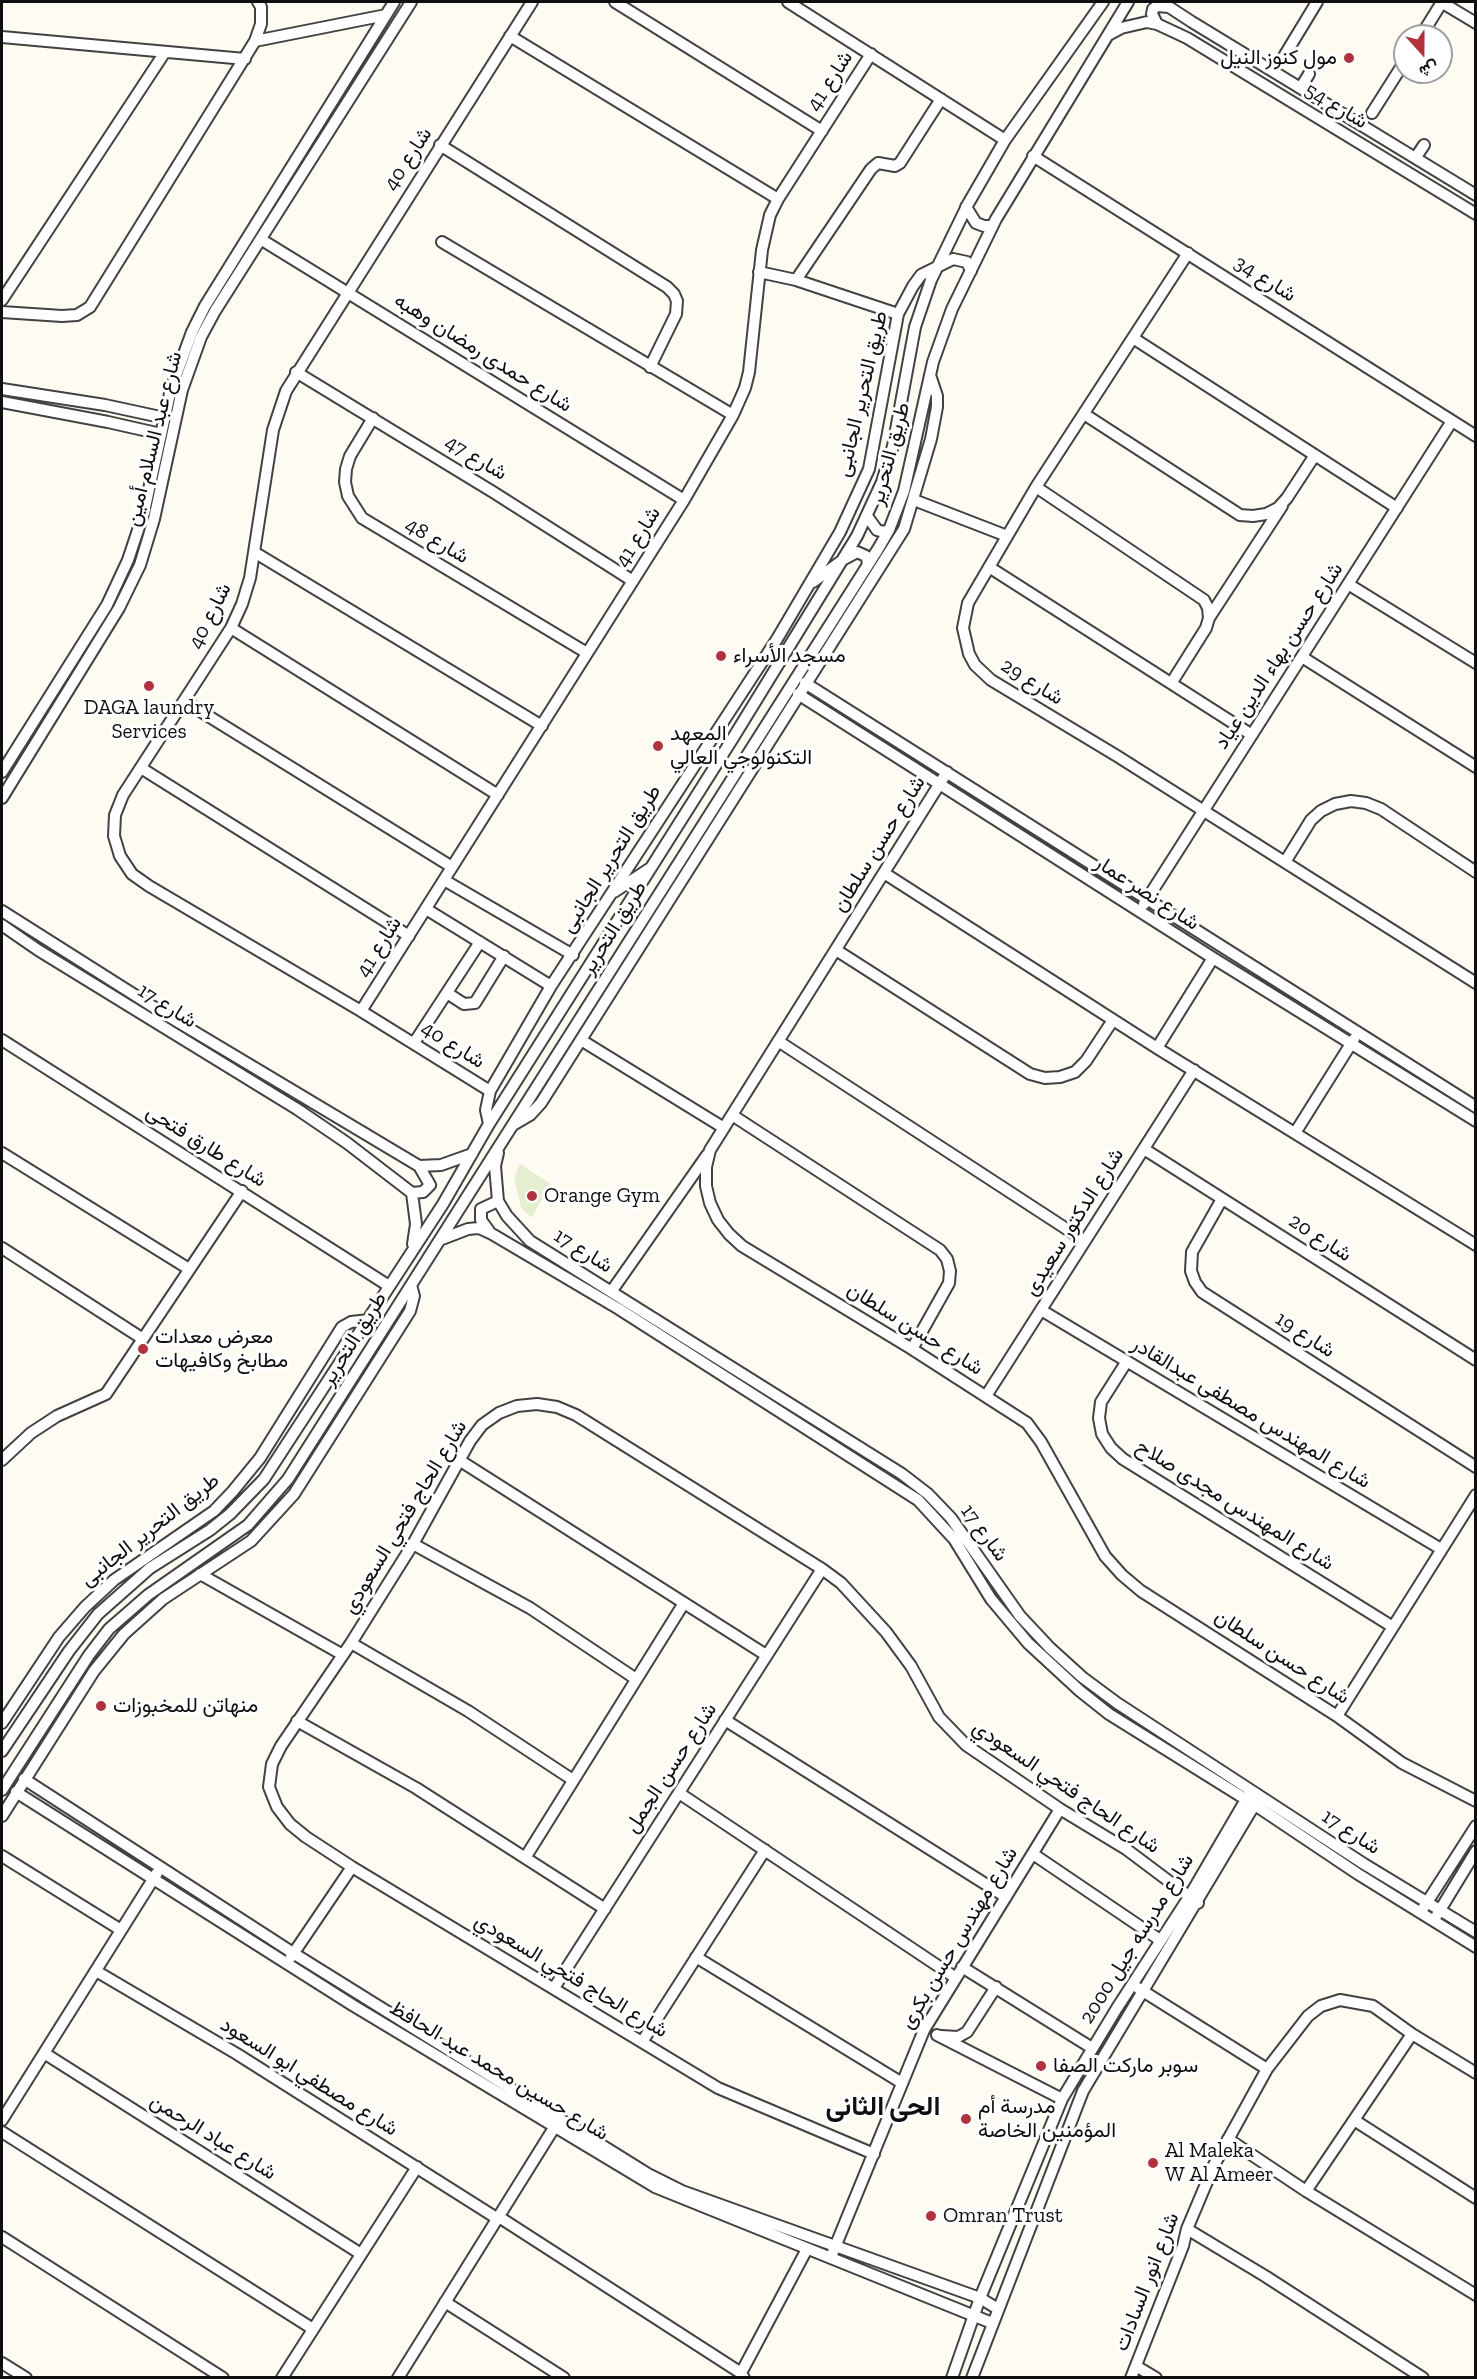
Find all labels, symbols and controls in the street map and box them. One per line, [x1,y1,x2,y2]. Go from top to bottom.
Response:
north arrow [1393,24,1453,84]
place label: مول كنوز النيل [1220,45,1337,71]
street label: شارع 41 [801,46,859,116]
marker: مول كنوز النيل [1342,51,1356,65]
text: ش [1417,57,1441,82]
street label: شارع 54 [1300,77,1372,135]
street label: شارع 40 [378,123,438,195]
street label: شارع 34 [1229,250,1301,308]
street label: شارع حمدى رمضان وهبه [389,288,577,418]
street label: طريق التحرير الجانبى [831,308,893,480]
street label: شارع عبد السلام أمين [120,349,188,529]
street label: طريق التحرير [864,400,916,508]
street label: شارع 47 [440,430,512,486]
street label: شارع 41 [610,502,666,572]
street label: شارع 48 [401,512,473,570]
street label: شارع حسن بهاء الدين عياد [1209,558,1349,754]
street label: شارع 40 [183,579,237,653]
place label: مسجد الأسراء [733,643,846,669]
marker: مسجد الأسراء [714,649,728,663]
street label: شارع 29 [996,653,1068,711]
marker: DAGA laundry Services [142,679,156,693]
place label: DAGA laundry Services [84,695,214,745]
place label: المعهد التكنولوجي العالي [670,721,812,771]
marker: المعهد التكنولوجي العالي [651,739,665,753]
street label: شارع حسن سلطان [827,771,931,917]
street label: طريق التحرير الجانبى [555,780,667,938]
street label: شارع نصر عمار [1090,850,1204,936]
street label: طريق التحرير [575,877,653,979]
street label: شارع 41 [351,912,407,982]
street label: شارع 17 [133,978,201,1034]
street label: شارع 40 [416,1016,490,1074]
street label: شارع طارق فتحى [141,1099,271,1193]
street label: شارع الدكتور سعيدى [1018,1144,1130,1300]
place label: Orange Gym [544,1183,660,1209]
marker: Orange Gym [525,1189,539,1203]
street label: شارع 20 [1284,1208,1356,1268]
street label: شارع 17 [549,1223,617,1279]
street label: شارع حسن سلطان [842,1277,988,1381]
street label: طريق التحرير [315,1288,393,1390]
street label: شارع 19 [1270,1306,1340,1364]
place label: معرض معدات مطابخ وكافيهات [155,1324,288,1374]
street label: شارع المهندس مصطفى عبدالقادر [1127,1332,1375,1494]
marker: معرض معدات مطابخ وكافيهات [136,1342,150,1356]
street label: شارع الحاج فتحي السعودي [337,1416,473,1618]
street label: شارع المهندس مجدى صلاح [1131,1434,1339,1576]
street label: طريق التحرير الجانبى [75,1468,225,1592]
street label: شارع 17 [955,1499,1013,1567]
street label: شارع حسن سلطان [1210,1604,1354,1710]
place label: منهاتن للمخبوزات [113,1693,258,1719]
street label: شارع حسن الجمل [620,1698,722,1838]
marker: منهاتن للمخبوزات [94,1699,108,1713]
street label: شارع الحاج فتحي السعودي [967,1715,1165,1859]
street label: شارع 17 [1317,1804,1385,1860]
street label: شارع مهندس حسن بكرى [895,1842,1023,2034]
street label: شارع مدرسه جيل 2000 [1075,1849,1199,2029]
street label: شارع الحاج فتحي السعودي [470,1908,672,2044]
street label: شارع حسين محمد عبد الحافظ [385,1996,613,2146]
street label: شارع مصطفي ابو السعود [216,2012,402,2142]
place label: سوبر ماركت الصفا [1053,2053,1198,2079]
marker: سوبر ماركت الصفا [1034,2059,1048,2073]
street label: شارع عباد الرحمن [145,2088,281,2186]
district label: الحى الثانى [826,2091,940,2123]
place label: مدرسة أم المؤمنين الخاصة [978,2094,1116,2144]
marker: مدرسة أم المؤمنين الخاصة [959,2112,973,2126]
place label: Al Maleka W Al Ameer [1165,2138,1274,2188]
marker: Al Maleka W Al Ameer [1146,2156,1160,2170]
place label: Omran Trust [943,2203,1062,2229]
marker: Omran Trust [924,2209,938,2223]
street label: شارع انور السادات [1109,2209,1185,2355]

